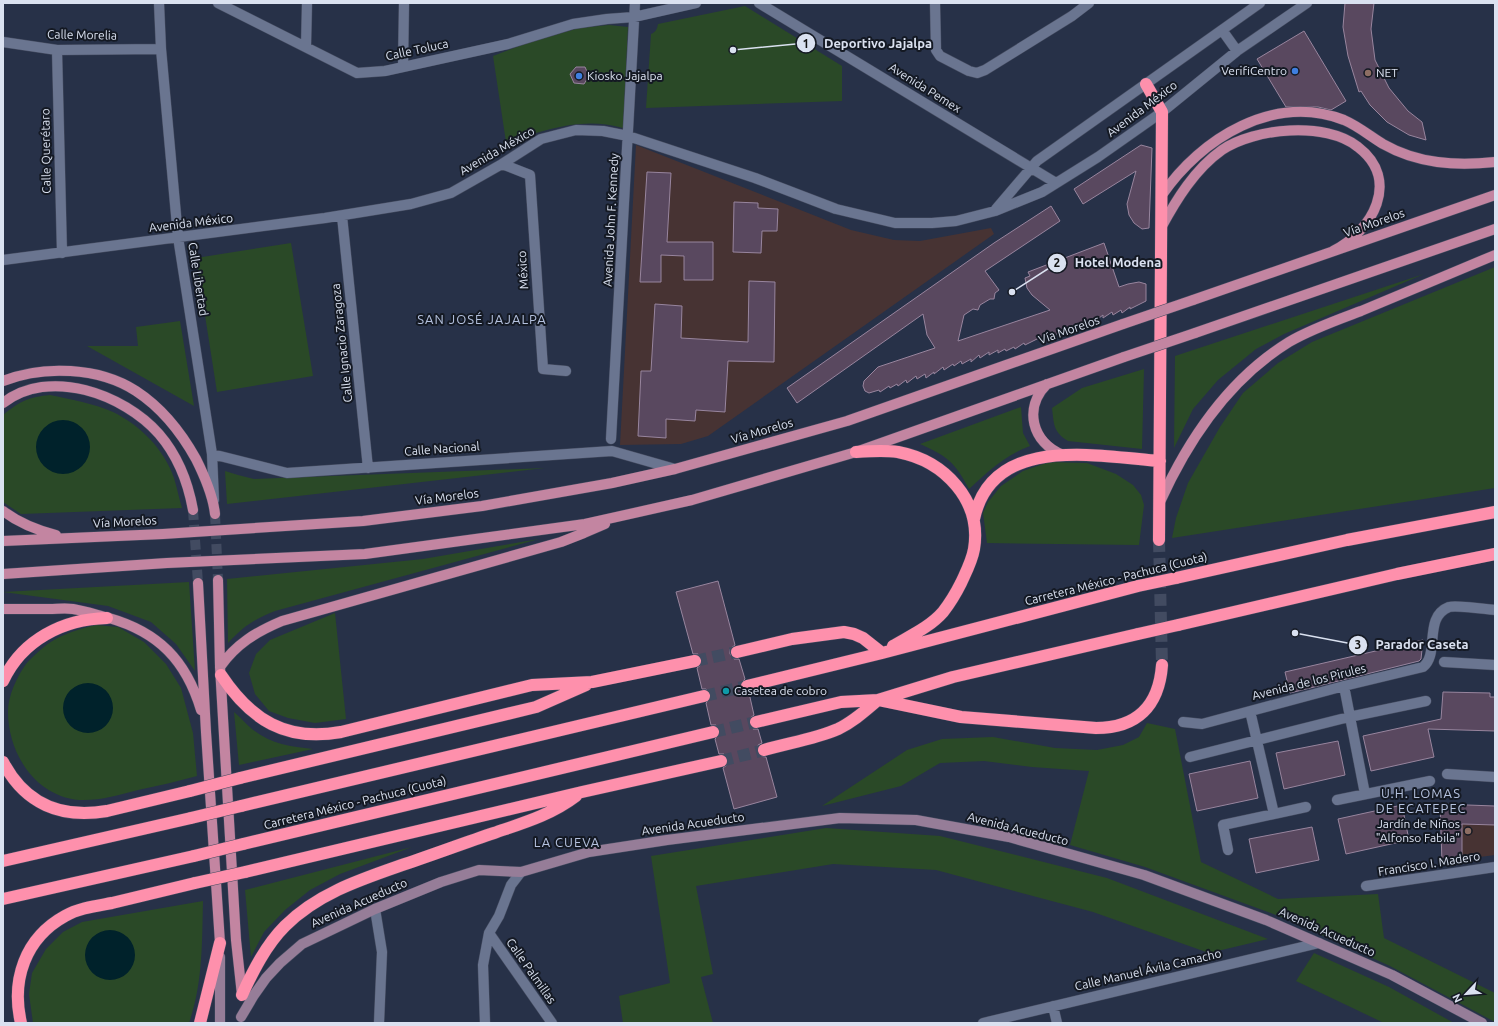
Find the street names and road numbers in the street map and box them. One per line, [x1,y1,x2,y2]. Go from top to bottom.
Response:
street label: Calle Morelia [47,27,117,42]
street label: Calle Toluca [384,36,450,63]
street label: Avenida Pemex [887,60,964,115]
street label: Avenida México [1104,78,1179,139]
street label: Calle Querétaro [38,108,53,194]
street label: Avenida México [457,124,537,177]
street label: Avenida John F. Kennedy [601,153,620,287]
street label: Vía Morelos [1342,206,1406,239]
street label: Avenida México [148,211,234,234]
street label: Calle Libertad [186,241,211,317]
street label: México [515,250,530,290]
street label: Calle Ignacio Zaragoza [329,283,354,403]
street label: Vía Morelos [1037,313,1101,346]
street label: Vía Morelos [729,415,794,446]
street label: Calle Nacional [404,439,480,458]
street label: Vía Morelos [414,486,479,507]
street label: Vía Morelos [93,513,157,530]
street label: Carretera México - Pachuca (Cuota) [1023,550,1209,608]
street label: Avenida de los Pirules [1251,661,1367,702]
street label: Carretera México - Pachuca (Cuota) [262,774,448,832]
street label: Avenida Acueducto [641,810,745,837]
street label: Avenida Acueducto [966,810,1070,847]
street label: Francisco I. Madero [1377,849,1481,878]
street label: Avenida Acueducto [309,875,409,930]
street label: Avenida Acueducto [1277,904,1377,959]
street label: Calle Palmillas [504,936,559,1006]
street label: Calle Manuel Ávila Camacho [1073,946,1222,993]

